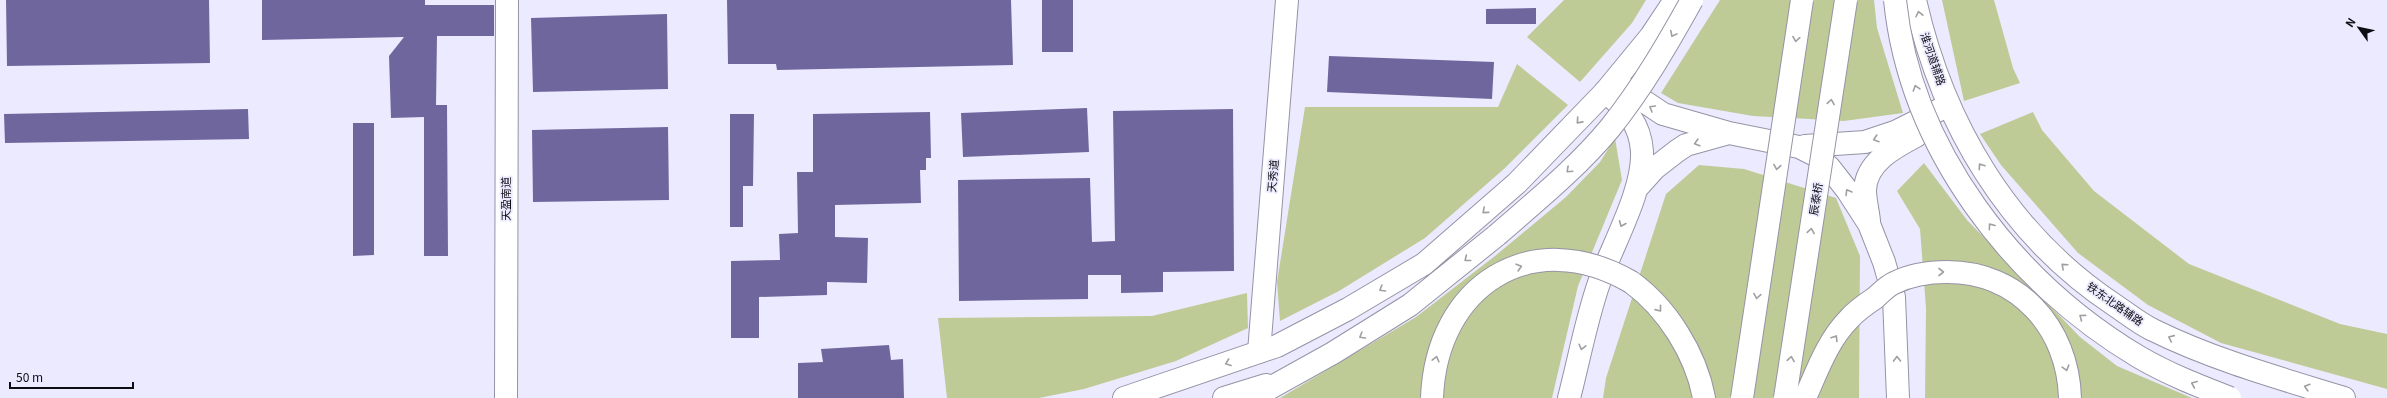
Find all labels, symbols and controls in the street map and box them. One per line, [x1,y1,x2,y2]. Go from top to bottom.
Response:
north arrow [2339,8,2379,48]
one-way arrow [1915,11,1923,17]
text: N [2341,14,2359,30]
one-way arrow [1670,30,1678,38]
street label: 淮河道辅路 [1917,30,1950,87]
one-way arrow [1792,35,1801,42]
one-way arrow [1912,85,1920,92]
one-way arrow [1826,99,1835,106]
one-way arrow [1649,106,1656,113]
one-way arrow [1577,116,1584,123]
one-way arrow [1872,134,1879,143]
one-way arrow [1694,138,1700,146]
street label: 天秀道 [1263,159,1281,193]
one-way arrow [1773,164,1782,170]
one-way arrow [1979,164,1986,171]
one-way arrow [1566,165,1574,173]
street label: 天盈南道 [497,177,513,221]
street label: 辰泰桥 [1805,181,1825,216]
one-way arrow [1845,189,1852,196]
one-way arrow [1483,206,1490,213]
one-way arrow [1619,219,1627,227]
one-way arrow [1988,223,1995,230]
one-way arrow [1806,228,1815,234]
one-way arrow [1464,255,1471,262]
one-way arrow [1515,263,1522,272]
one-way arrow [2061,263,2069,270]
one-way arrow [1938,268,1944,276]
street label: 铁东北路辅路 [2084,278,2147,329]
one-way arrow [1379,284,1386,291]
one-way arrow [1753,293,1762,299]
one-way arrow [1654,304,1661,311]
one-way arrow [2080,315,2087,322]
one-way arrow [1359,332,1366,339]
one-way arrow [1830,335,1838,342]
one-way arrow [2168,335,2176,343]
one-way arrow [1578,344,1587,351]
one-way arrow [1432,356,1440,363]
one-way arrow [1787,356,1795,363]
one-way arrow [1893,356,1901,362]
one-way arrow [1224,359,1231,367]
scale bar [10,364,133,390]
one-way arrow [2061,364,2070,371]
text: 50 m [16,368,43,385]
one-way arrow [2190,381,2198,389]
one-way arrow [2303,383,2310,391]

